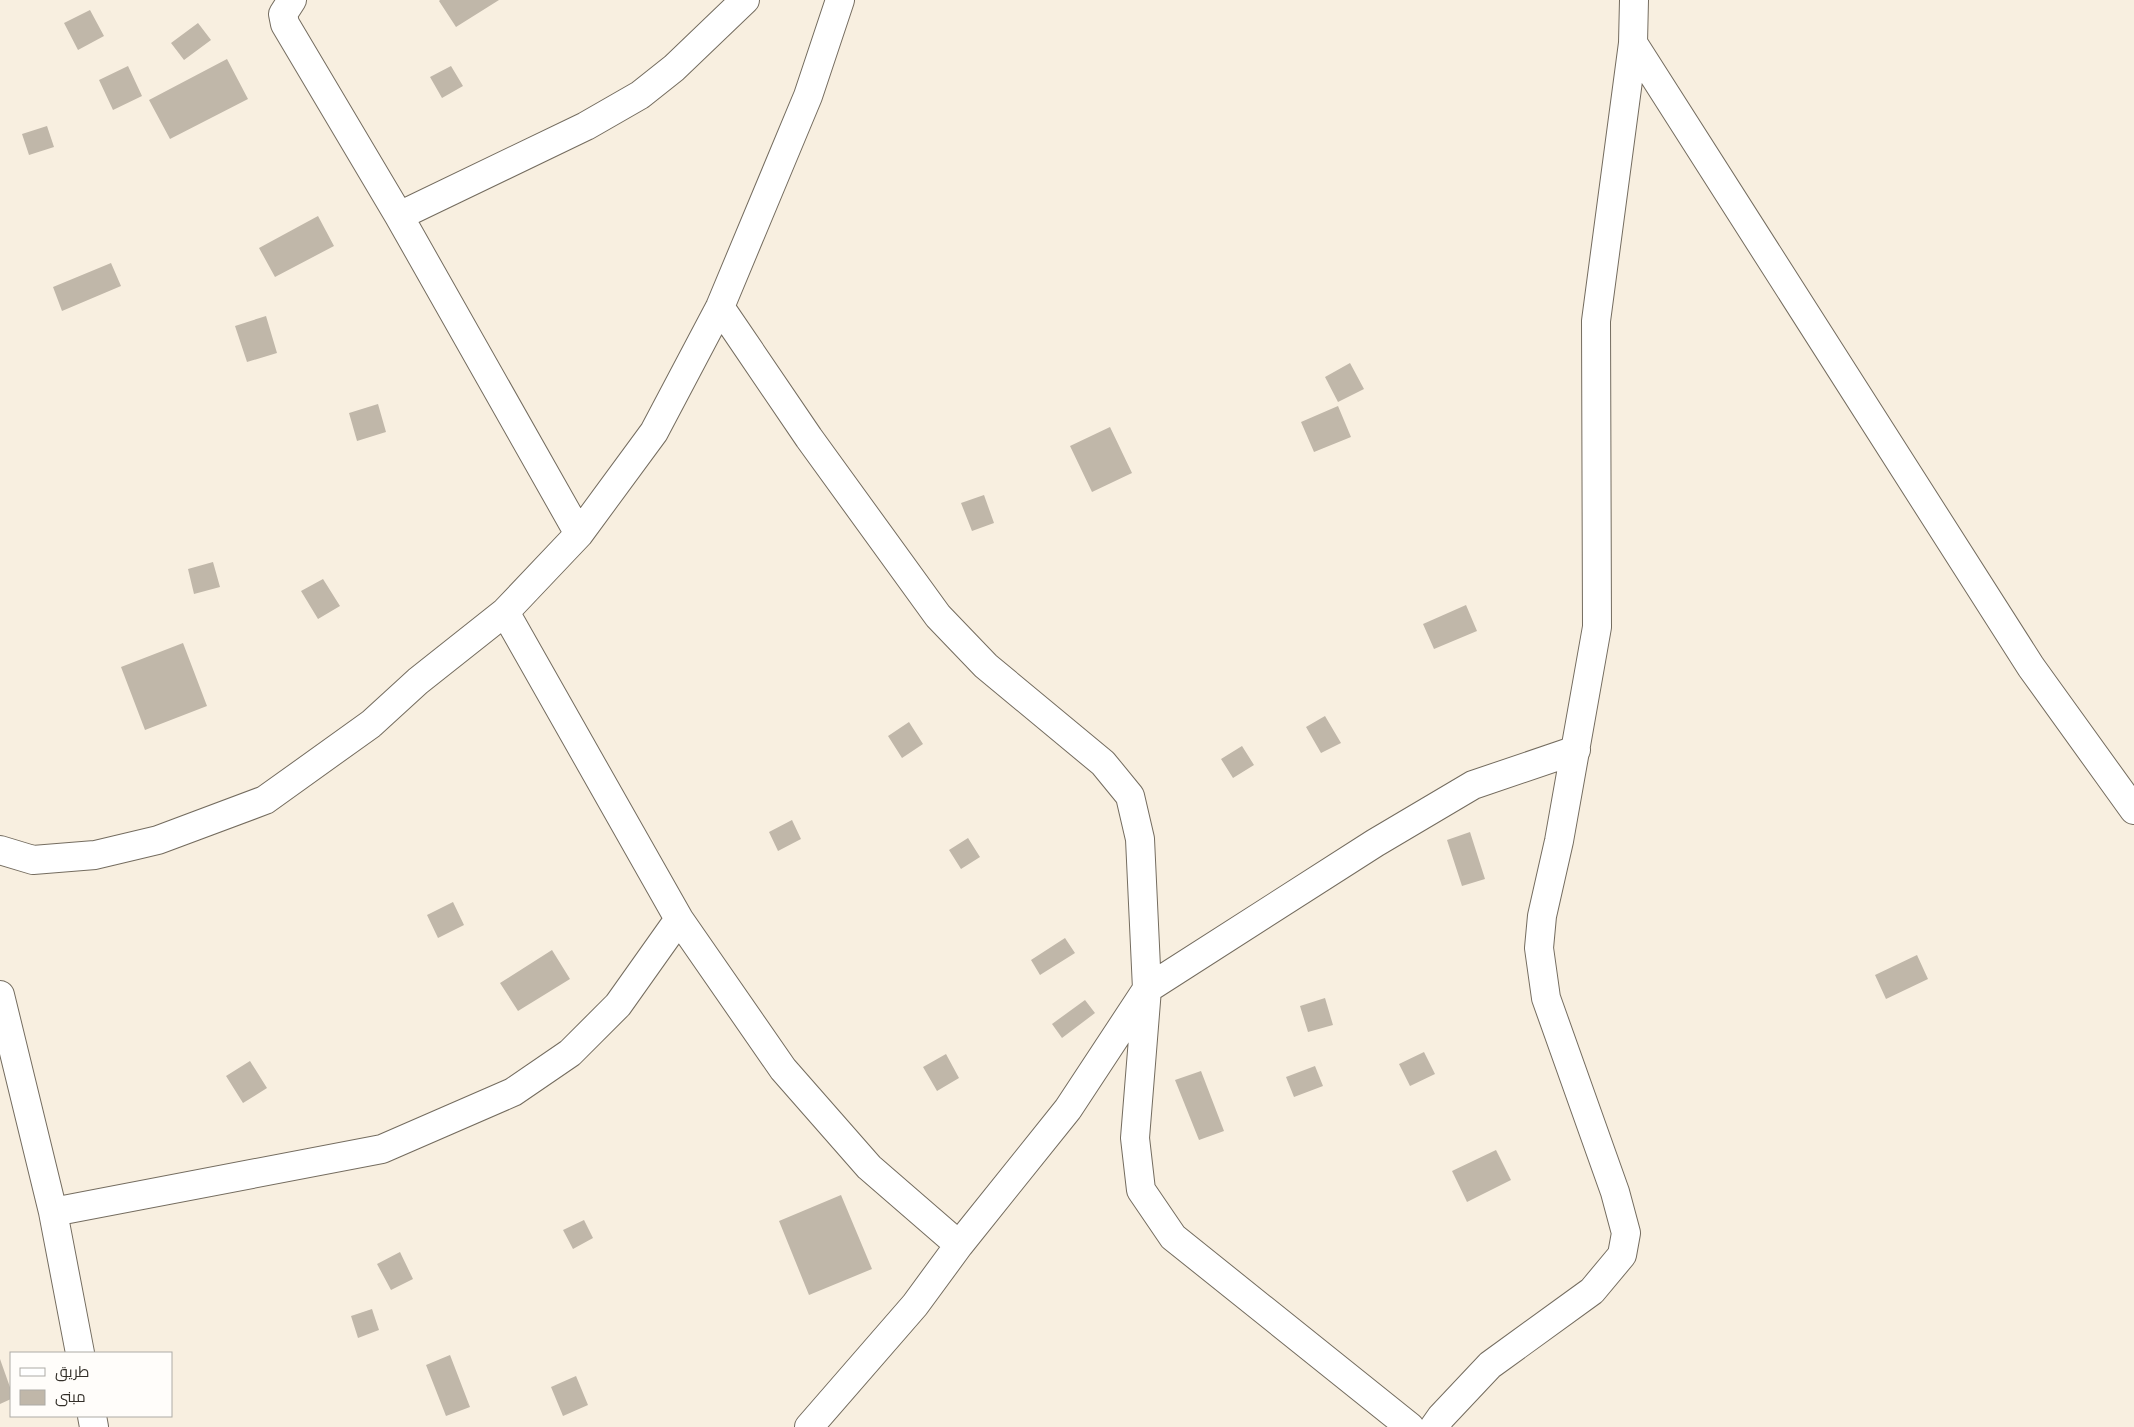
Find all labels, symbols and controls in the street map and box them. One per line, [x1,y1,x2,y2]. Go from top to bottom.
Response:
legend [10,1352,172,1417]
text: طريق [55,1363,89,1382]
text: مبنى [55,1388,86,1407]

